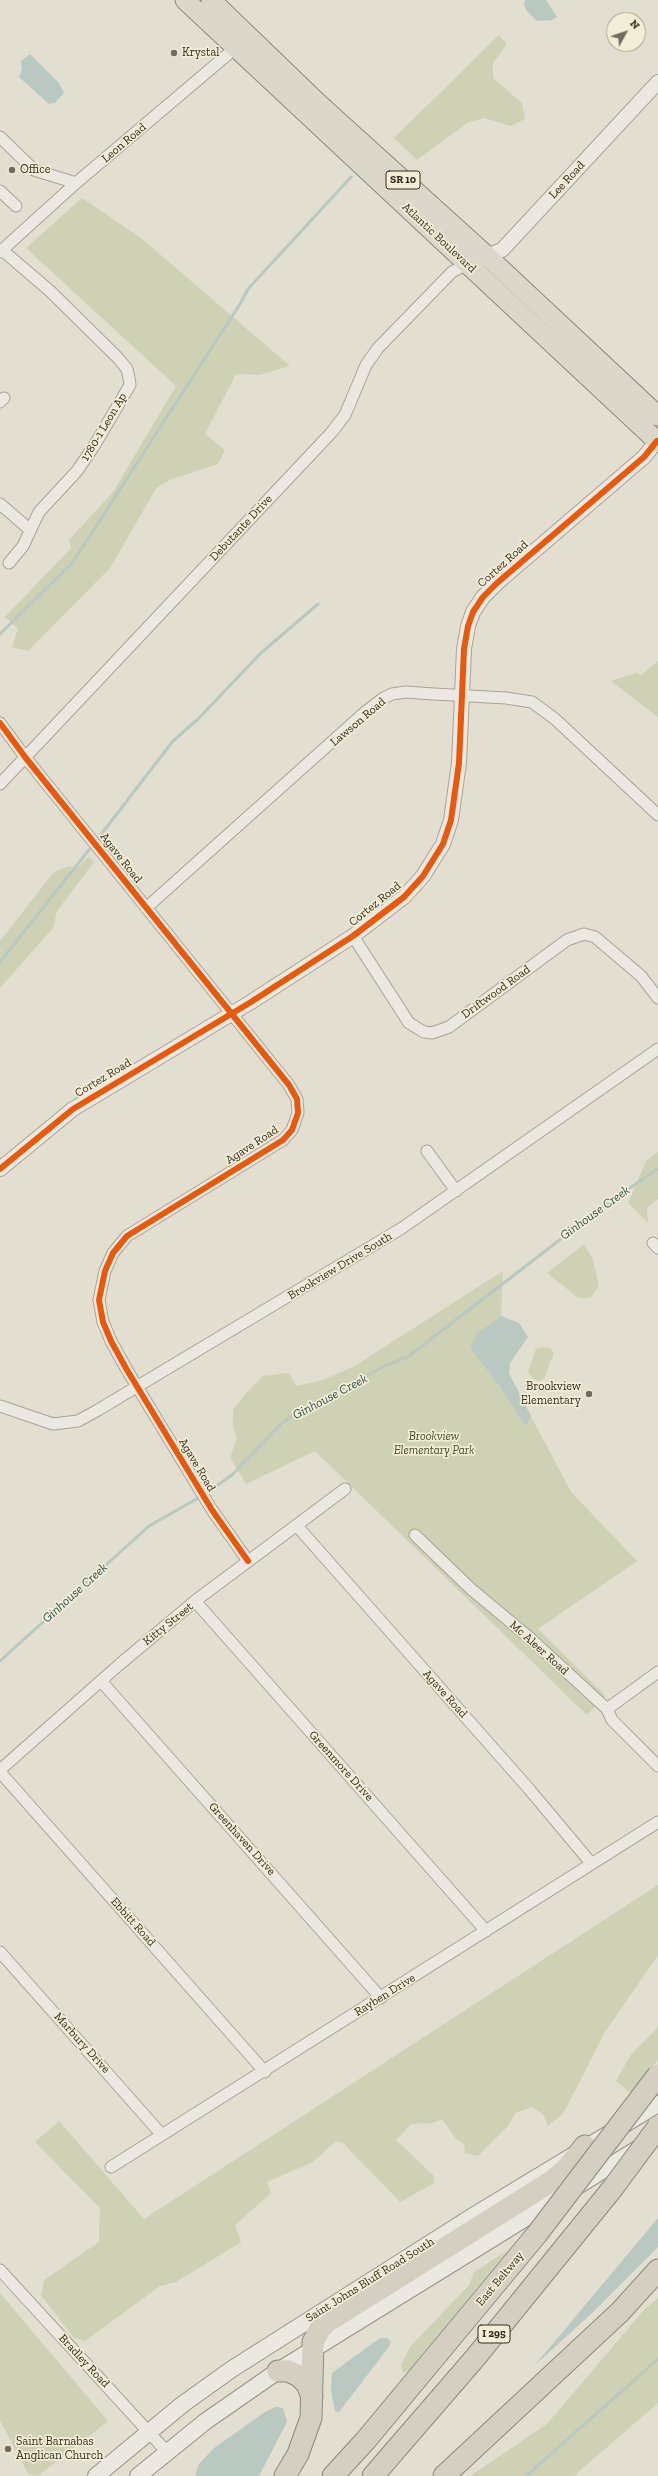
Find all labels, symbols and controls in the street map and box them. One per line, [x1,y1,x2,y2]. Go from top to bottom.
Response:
north arrow [606,12,646,52]
text: N [627,17,642,32]
place label: Krystal [182,46,219,60]
marker: Krystal [169,48,179,58]
street label: Leon Road [99,120,149,166]
street label: Lee Road [546,158,588,202]
place label: Office [20,163,50,177]
marker: Office [7,165,17,175]
road number: SR 10 [386,171,420,189]
street label: Atlantic Boulevard [399,200,479,276]
street label: 1780-1 Leon Ap [78,390,130,464]
street label: Debutante Drive [207,492,275,564]
street label: Cortez Road [475,538,531,590]
street label: Lawson Road [327,695,389,749]
street label: Agave Road [97,830,145,886]
street label: Cortez Road [346,879,404,929]
street label: Driftwood Road [459,962,533,1022]
street label: Cortez Road [72,1056,134,1100]
street label: Agave Road [223,1123,281,1167]
water label: Ginhouse Creek [557,1183,633,1243]
street label: Brookview Drive South [285,1229,395,1303]
water label: Ginhouse Creek [290,1371,370,1423]
place label: Brookview Elementary [521,1380,581,1408]
marker: Brookview Elementary [584,1389,594,1399]
park label: Brookview Elementary Park [394,1430,474,1458]
street label: Agave Road [175,1436,219,1494]
water label: Ginhouse Creek [39,1560,111,1626]
street label: Kitty Street [140,1599,196,1649]
street label: Mc Aleer Road [507,1618,571,1678]
street label: Agave Road [420,1667,470,1721]
street label: Greenmore Drive [306,1728,376,1804]
street label: Greenhaven Drive [205,1800,279,1878]
street label: Ebbitt Road [107,1895,159,1949]
street label: Rayben Drive [352,1971,418,2019]
street label: Marbury Drive [51,2010,113,2076]
street label: Saint Johns Bluff Road South [303,2234,437,2326]
street label: East Beltway [473,2249,527,2309]
road number: I 295 [478,2325,510,2343]
street label: Bradley Road [56,2331,112,2391]
place label: Saint Barnabas Anglican Church [16,2435,103,2463]
marker: Saint Barnabas Anglican Church [3,2444,13,2454]

